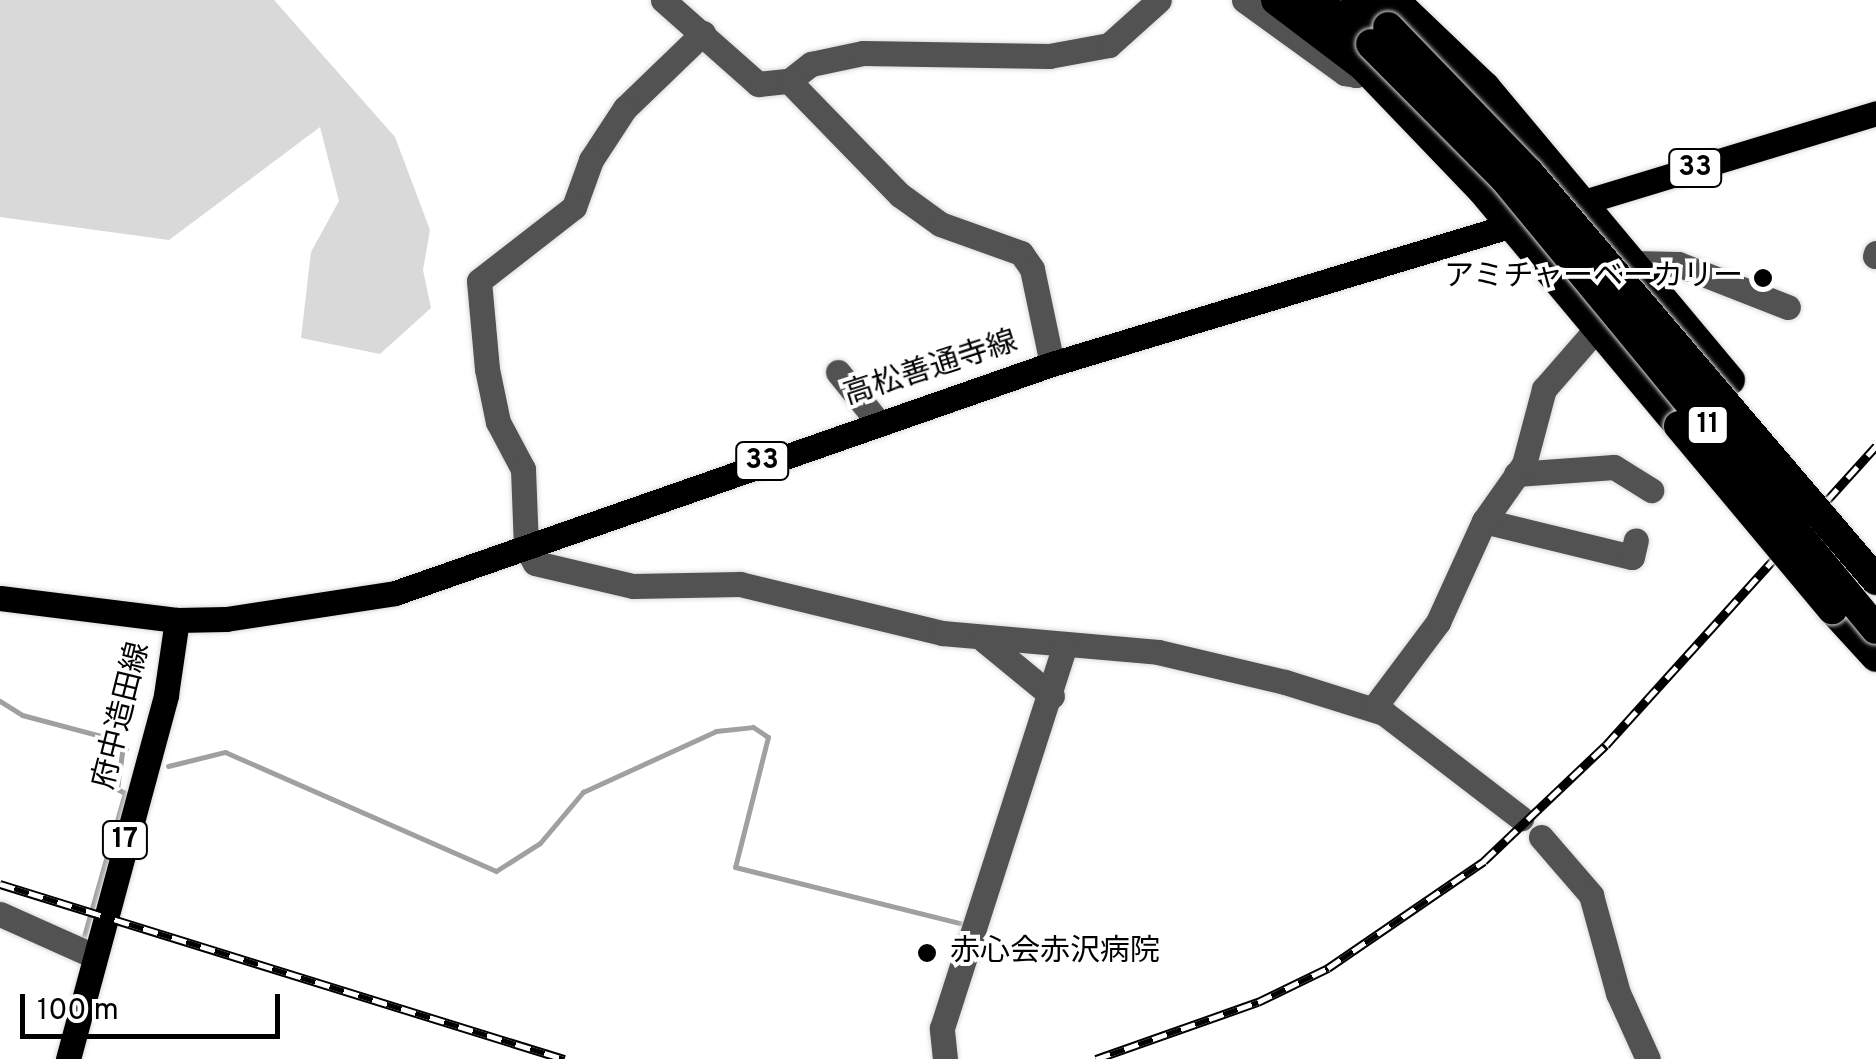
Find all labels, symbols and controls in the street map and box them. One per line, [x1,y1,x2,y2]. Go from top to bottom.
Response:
road number: 33 [1668,145,1722,191]
place label: アミチャーベーカリー [1443,260,1743,296]
marker: アミチャーベーカリー [1752,267,1774,289]
street label: 高松善通寺線 [840,325,1022,415]
road number: 11 [1686,402,1730,448]
road number: 33 [734,438,790,484]
street label: 府中造田線 [87,639,159,793]
road number: 17 [100,817,150,863]
place label: 赤心会赤沢病院 [950,935,1160,971]
marker: 赤心会赤沢病院 [914,940,940,966]
scale bar [25,974,285,1036]
text: 100 m [37,993,119,1030]

